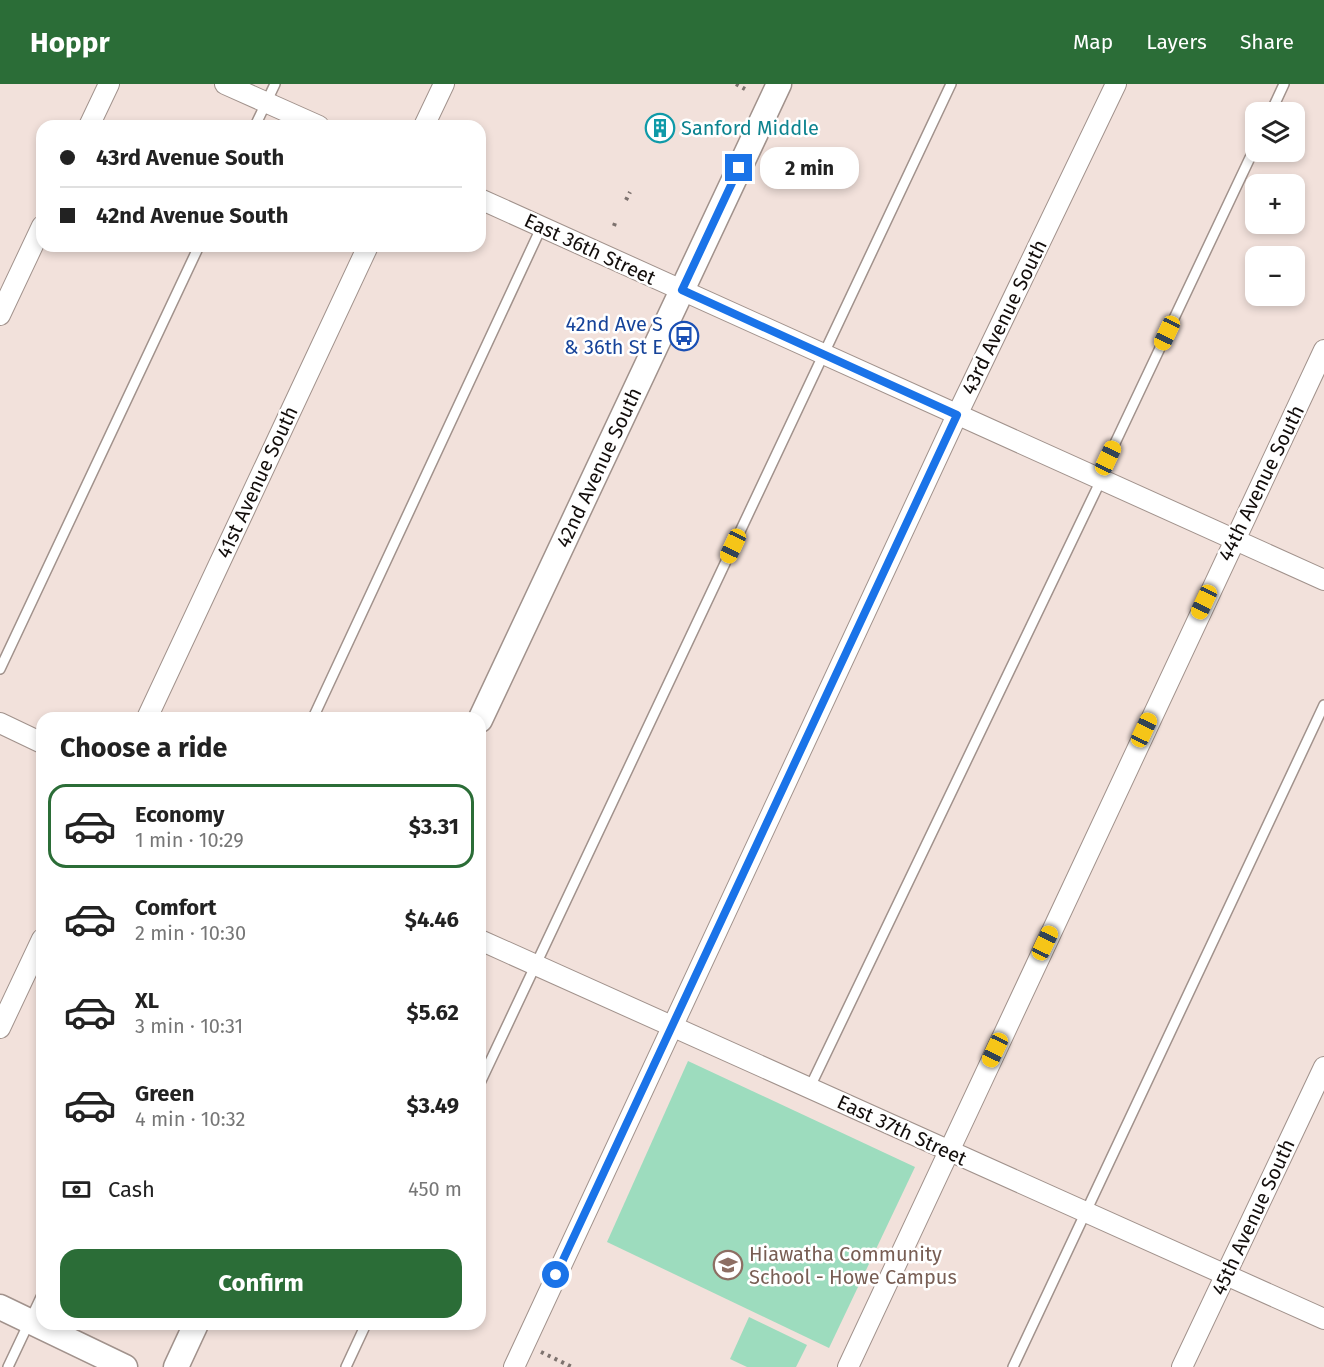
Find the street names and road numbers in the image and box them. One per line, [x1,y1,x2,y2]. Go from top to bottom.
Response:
street label: East 36th Street [521,208,660,290]
street label: 43rd Avenue South [956,236,1052,398]
street label: 42nd Avenue South [551,384,647,551]
street label: 44th Avenue South [1213,401,1309,565]
street label: 41st Avenue South [211,402,303,562]
street label: East 37th Street [833,1089,971,1171]
street label: 45th Avenue South [1206,1135,1300,1299]

